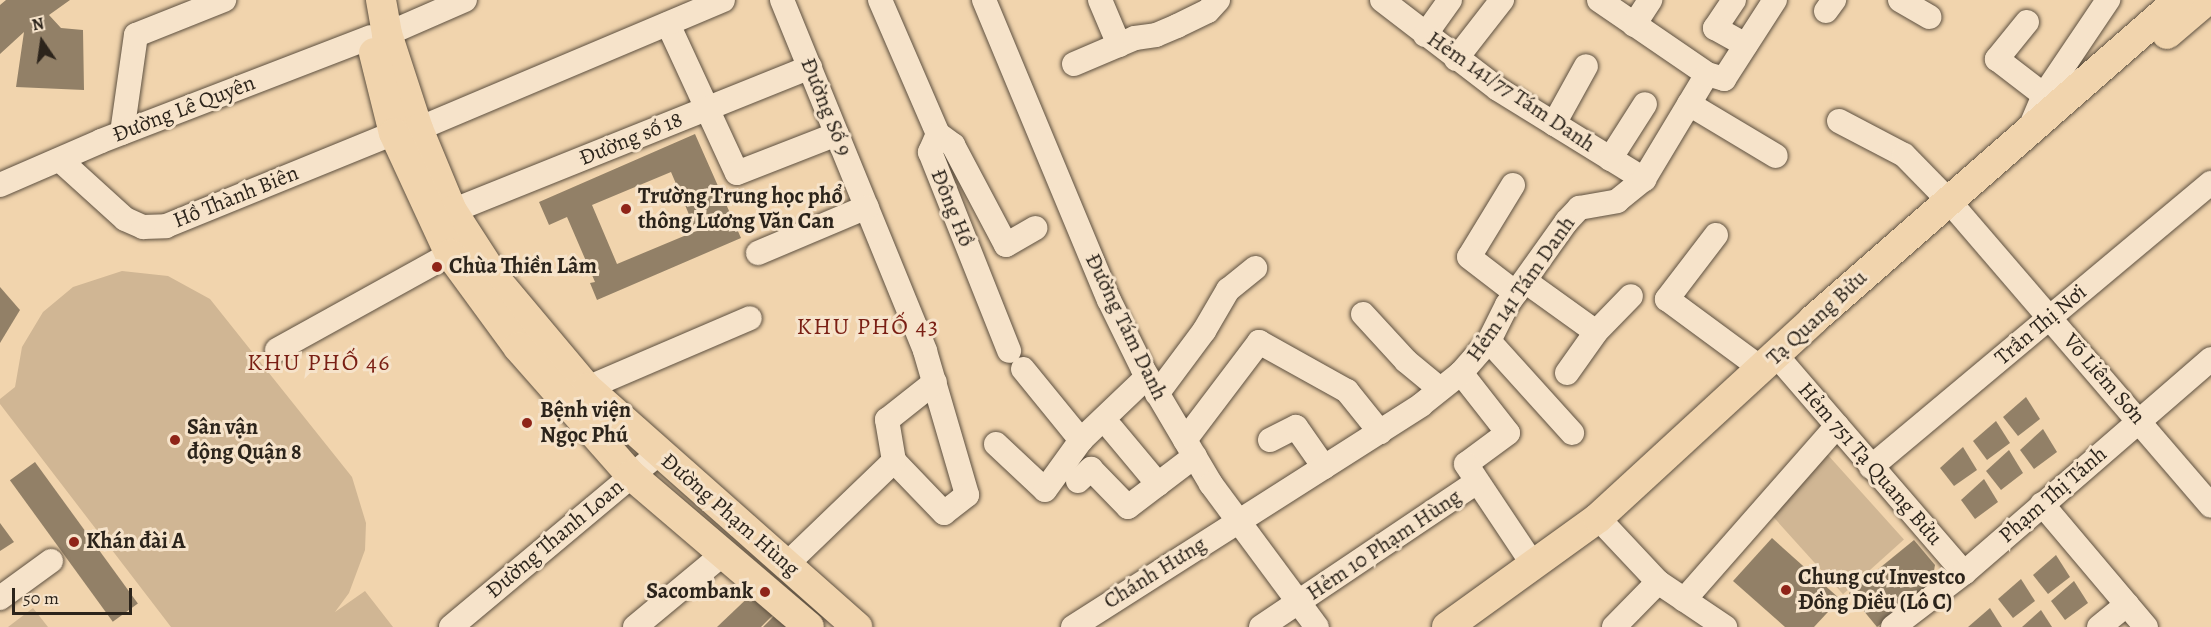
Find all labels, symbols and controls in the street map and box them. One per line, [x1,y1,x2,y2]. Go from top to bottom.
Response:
north arrow [12,12,72,72]
text: N [30,12,46,36]
street label: Hẻm 141/77 Tám Danh [1422,26,1600,158]
street label: Đường Số 9 [794,54,858,160]
street label: Đường Lê Quyên [109,70,259,148]
street label: Đường số 18 [576,106,686,172]
street label: Hồ Thành Biên [170,160,302,234]
street label: Đông Hồ [925,165,979,251]
place label: Trường Trung học phổ thông Lương Văn Can [638,183,843,234]
marker: Trường Trung học phổ thông Lương Văn Can [619,202,633,216]
street label: Hẻm 141 Tám Danh [1461,211,1581,367]
street label: Đường Tám Danh [1079,249,1173,405]
place label: Chùa Thiền Lâm [449,254,597,280]
marker: Chùa Thiền Lâm [430,260,444,274]
street label: Tạ Quang Bửu [1761,265,1873,371]
street label: Trần Thị Nơi [1990,279,2092,371]
district label: KHU PHỐ 43 [797,313,939,341]
street label: Võ Liêm Sơn [2057,328,2151,430]
district label: KHU PHỐ 46 [247,349,391,377]
street label: Hẻm 751 Tạ Quang Bửu [1792,377,1948,551]
place label: Bệnh viện Ngọc Phú [540,397,631,448]
place label: Sân vận động Quận 8 [187,414,302,466]
marker: Bệnh viện Ngọc Phú [518,414,536,432]
marker: Sân vận động Quận 8 [168,433,182,447]
street label: Phạm Thị Tánh [1994,441,2112,549]
street label: Đường Phạm Hùng [655,448,805,582]
street label: Đường Thanh Loan [481,474,629,604]
street label: Hẻm 10 Phạm Hùng [1302,484,1466,606]
place label: Khán đài A [86,529,185,555]
street label: Chánh Hưng [1099,531,1211,615]
marker: Khán đài A [67,535,81,549]
place label: Chung cư Investco Đồng Diều (Lô C) [1798,564,1966,616]
scale bar [15,576,135,614]
place label: Sacombank [646,579,753,605]
marker: Chung cư Investco Đồng Diều (Lô C) [1779,583,1793,597]
marker: Sacombank [758,585,772,599]
text: 50 m [23,586,59,610]

